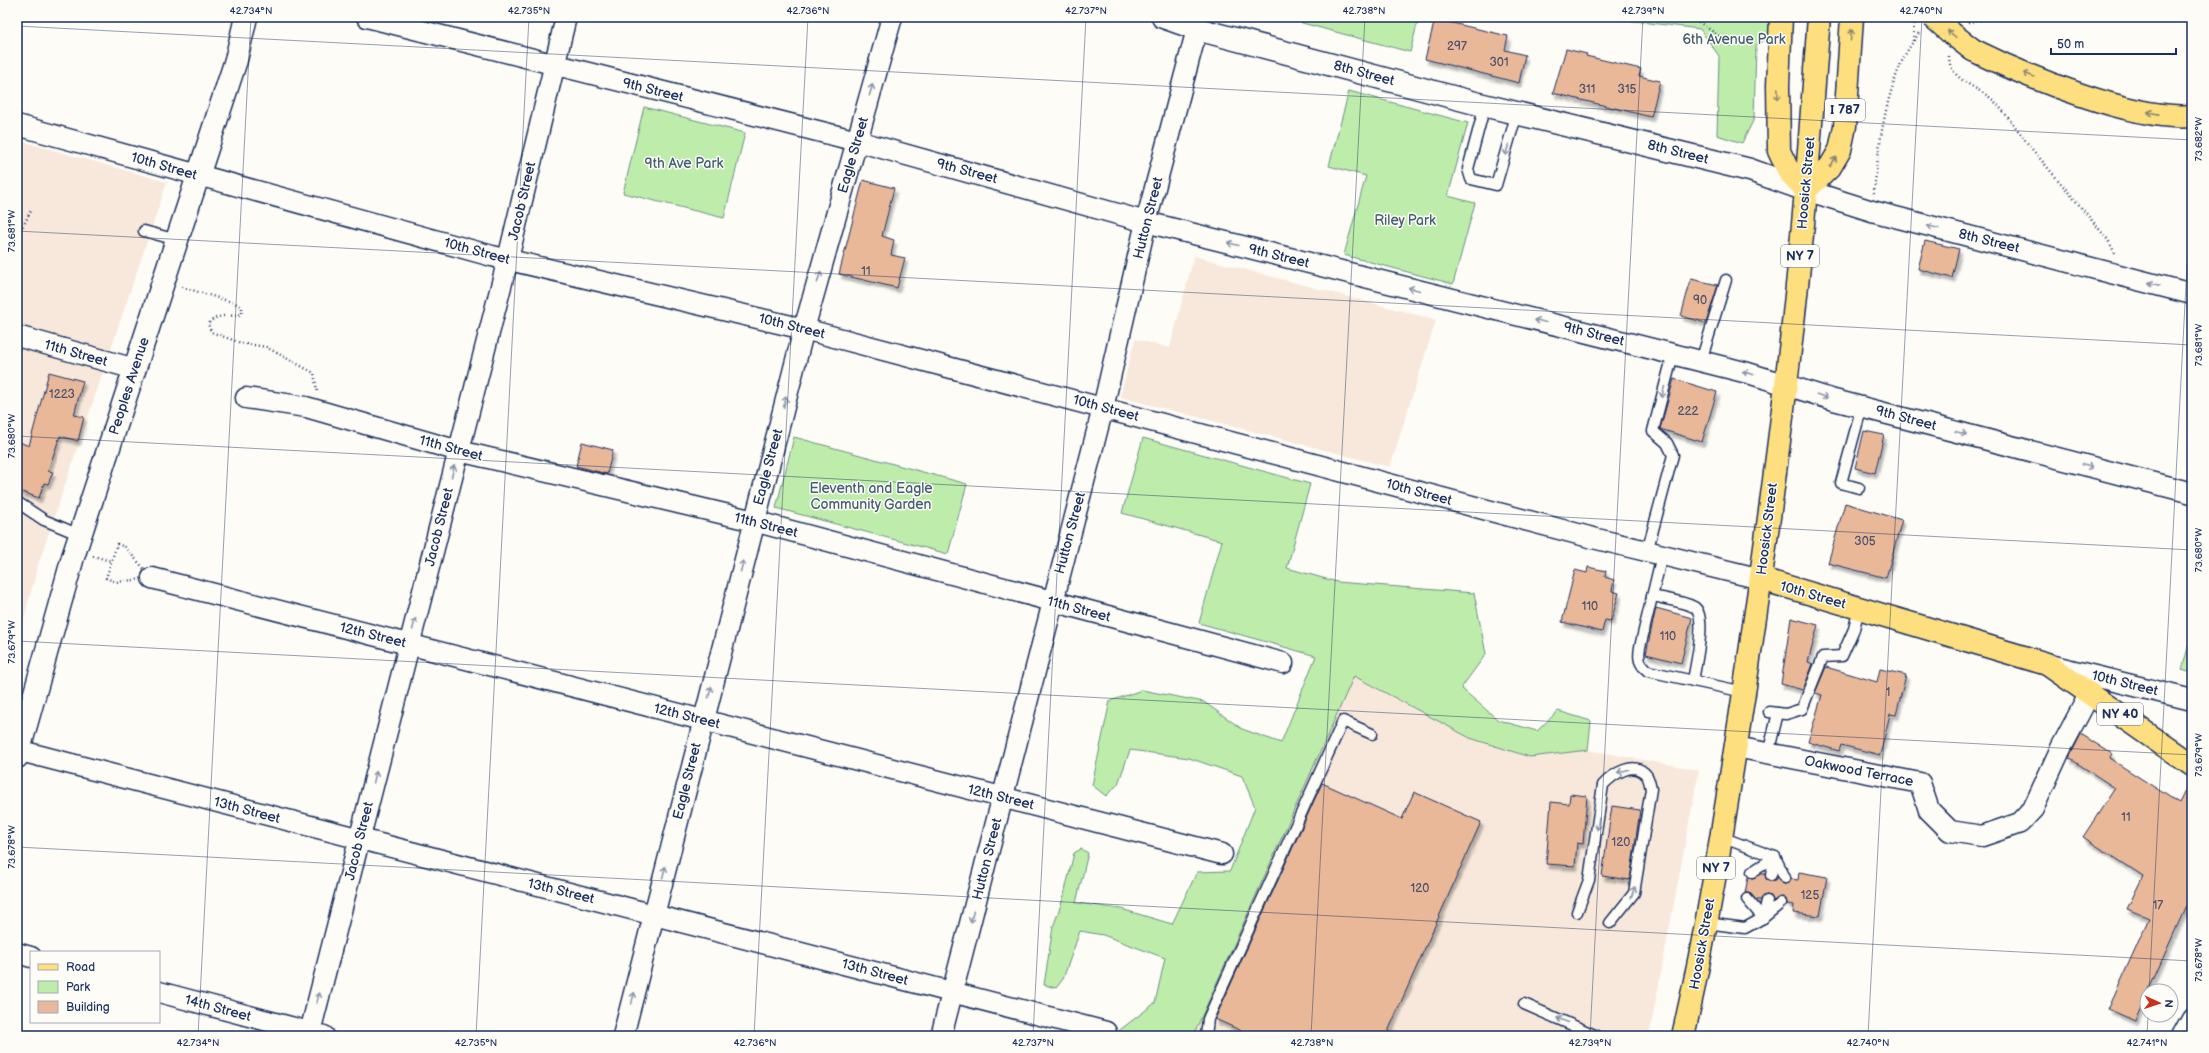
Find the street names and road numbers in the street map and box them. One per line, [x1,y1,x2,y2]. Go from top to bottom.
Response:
street label: 8th Street [1332,57,1397,89]
street label: 9th Street [621,74,686,106]
road number: I 787 [1825,99,1865,121]
street label: Eagle Street [834,114,872,195]
street label: Hoosick Street [1793,135,1819,230]
street label: 8th Street [1646,136,1711,168]
street label: 10th Street [129,149,200,184]
street label: 9th Street [935,155,1000,187]
street label: Jacob Street [505,159,539,242]
street label: Hutton Street [1130,175,1167,261]
street label: 8th Street [1957,225,2022,257]
street label: 10th Street [442,234,513,268]
street label: 9th Street [1247,240,1312,272]
road number: NY 7 [1781,245,1819,267]
street label: 10th Street [757,310,828,343]
street label: 9th Street [1562,318,1627,350]
street label: Peoples Avenue [105,335,153,437]
street label: 11th Street [42,336,110,370]
street label: 10th Street [1071,391,1142,425]
street label: 9th Street [1874,402,1939,434]
street label: Eagle Street [750,426,787,507]
street label: 11th Street [417,431,485,465]
street label: 10th Street [1384,475,1455,509]
street label: Hoosick Street [1753,481,1781,576]
street label: Jacob Street [421,485,457,568]
street label: Hutton Street [1051,490,1089,576]
street label: 11th Street [732,509,800,541]
street label: 10th Street [1778,578,1849,613]
street label: 11th Street [1045,592,1113,626]
street label: 12th Street [338,619,409,652]
street label: 10th Street [2090,667,2161,700]
street label: 12th Street [652,700,723,733]
road number: NY 40 [2097,703,2143,725]
street label: Eagle Street [669,740,705,821]
street label: Oakwood Terrace [1803,752,1915,790]
street label: 12th Street [966,781,1037,814]
street label: 13th Street [212,793,283,827]
street label: Jacob Street [341,799,377,882]
street label: Hutton Street [969,816,1006,902]
road number: NY 7 [1697,857,1735,879]
street label: 13th Street [526,875,597,908]
street label: Hoosick Street [1686,896,1719,991]
street label: 13th Street [840,955,911,989]
street label: 14th Street [183,991,254,1025]

